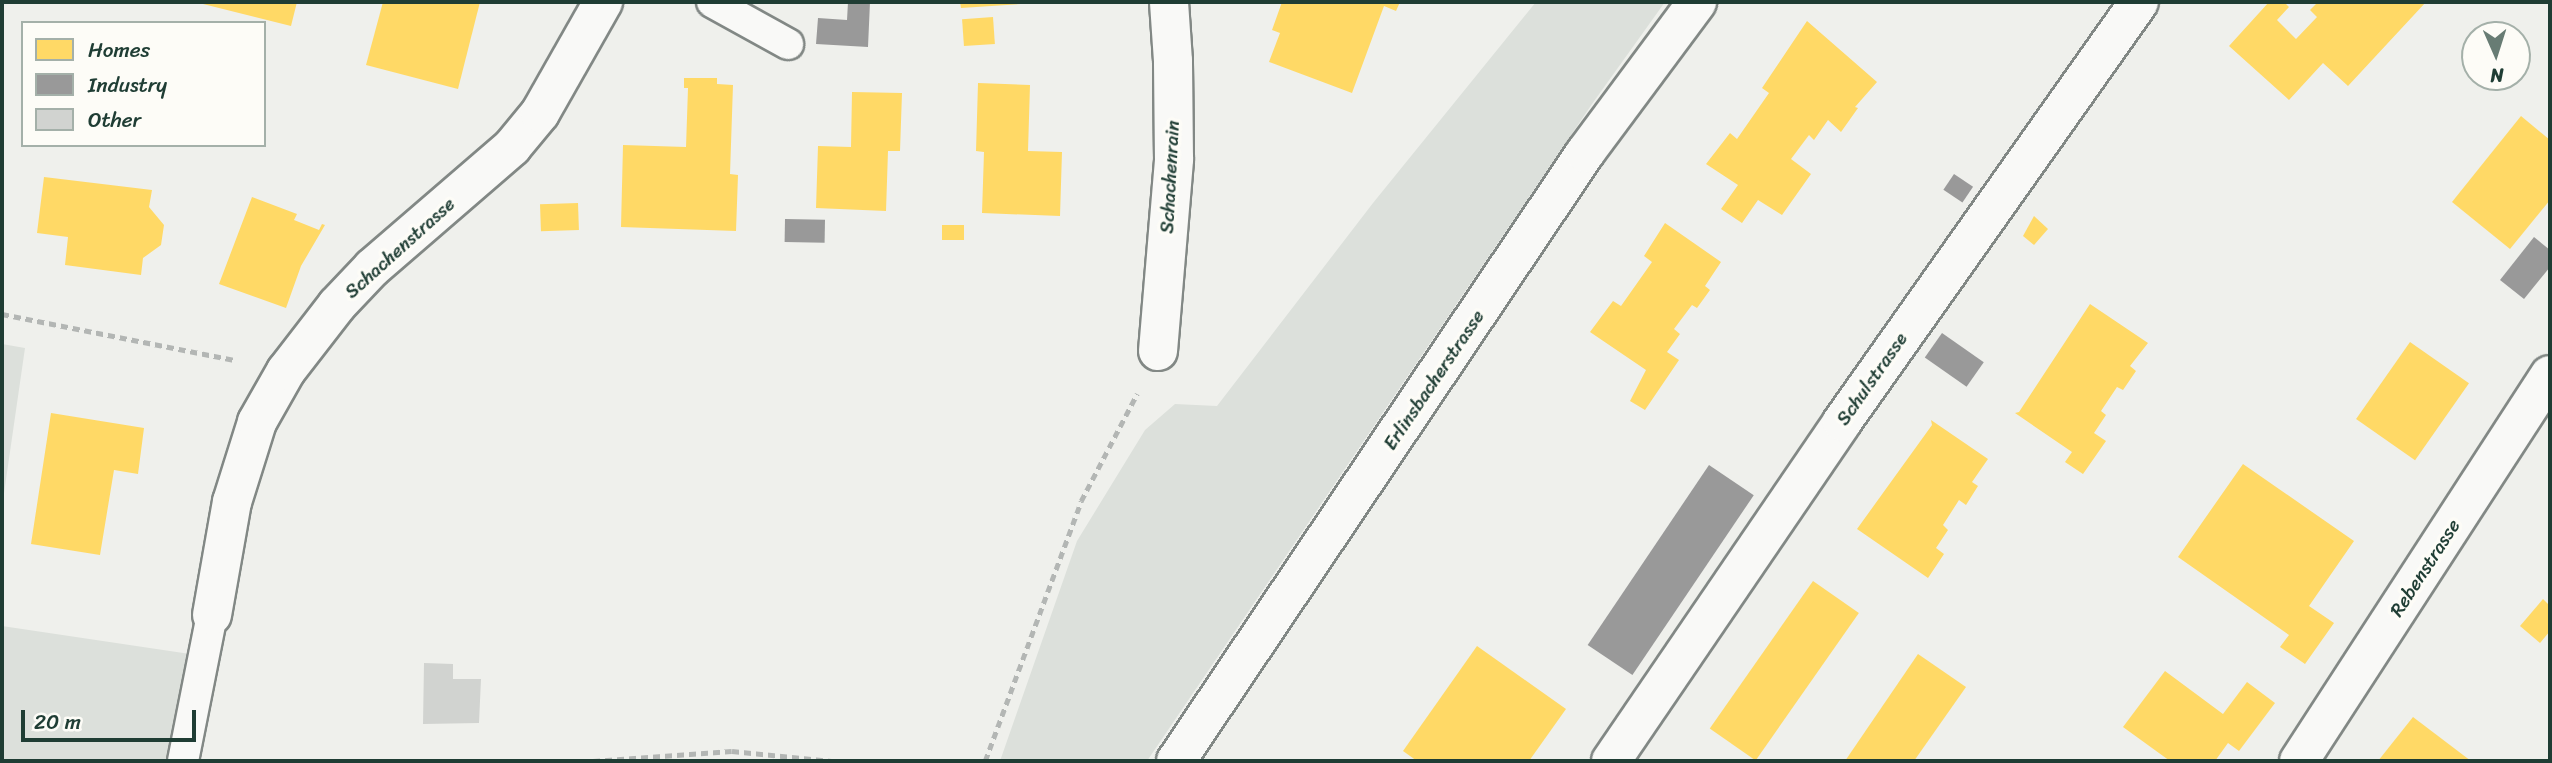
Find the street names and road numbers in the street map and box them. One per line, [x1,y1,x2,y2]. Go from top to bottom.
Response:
street label: Schachenrain [1156,120,1184,234]
street label: Schachenstrasse [340,193,460,303]
street label: Erlinsbacherstrasse [1379,306,1489,454]
street label: Schulstrasse [1832,328,1912,430]
street label: Rebenstrasse [2385,515,2465,621]

